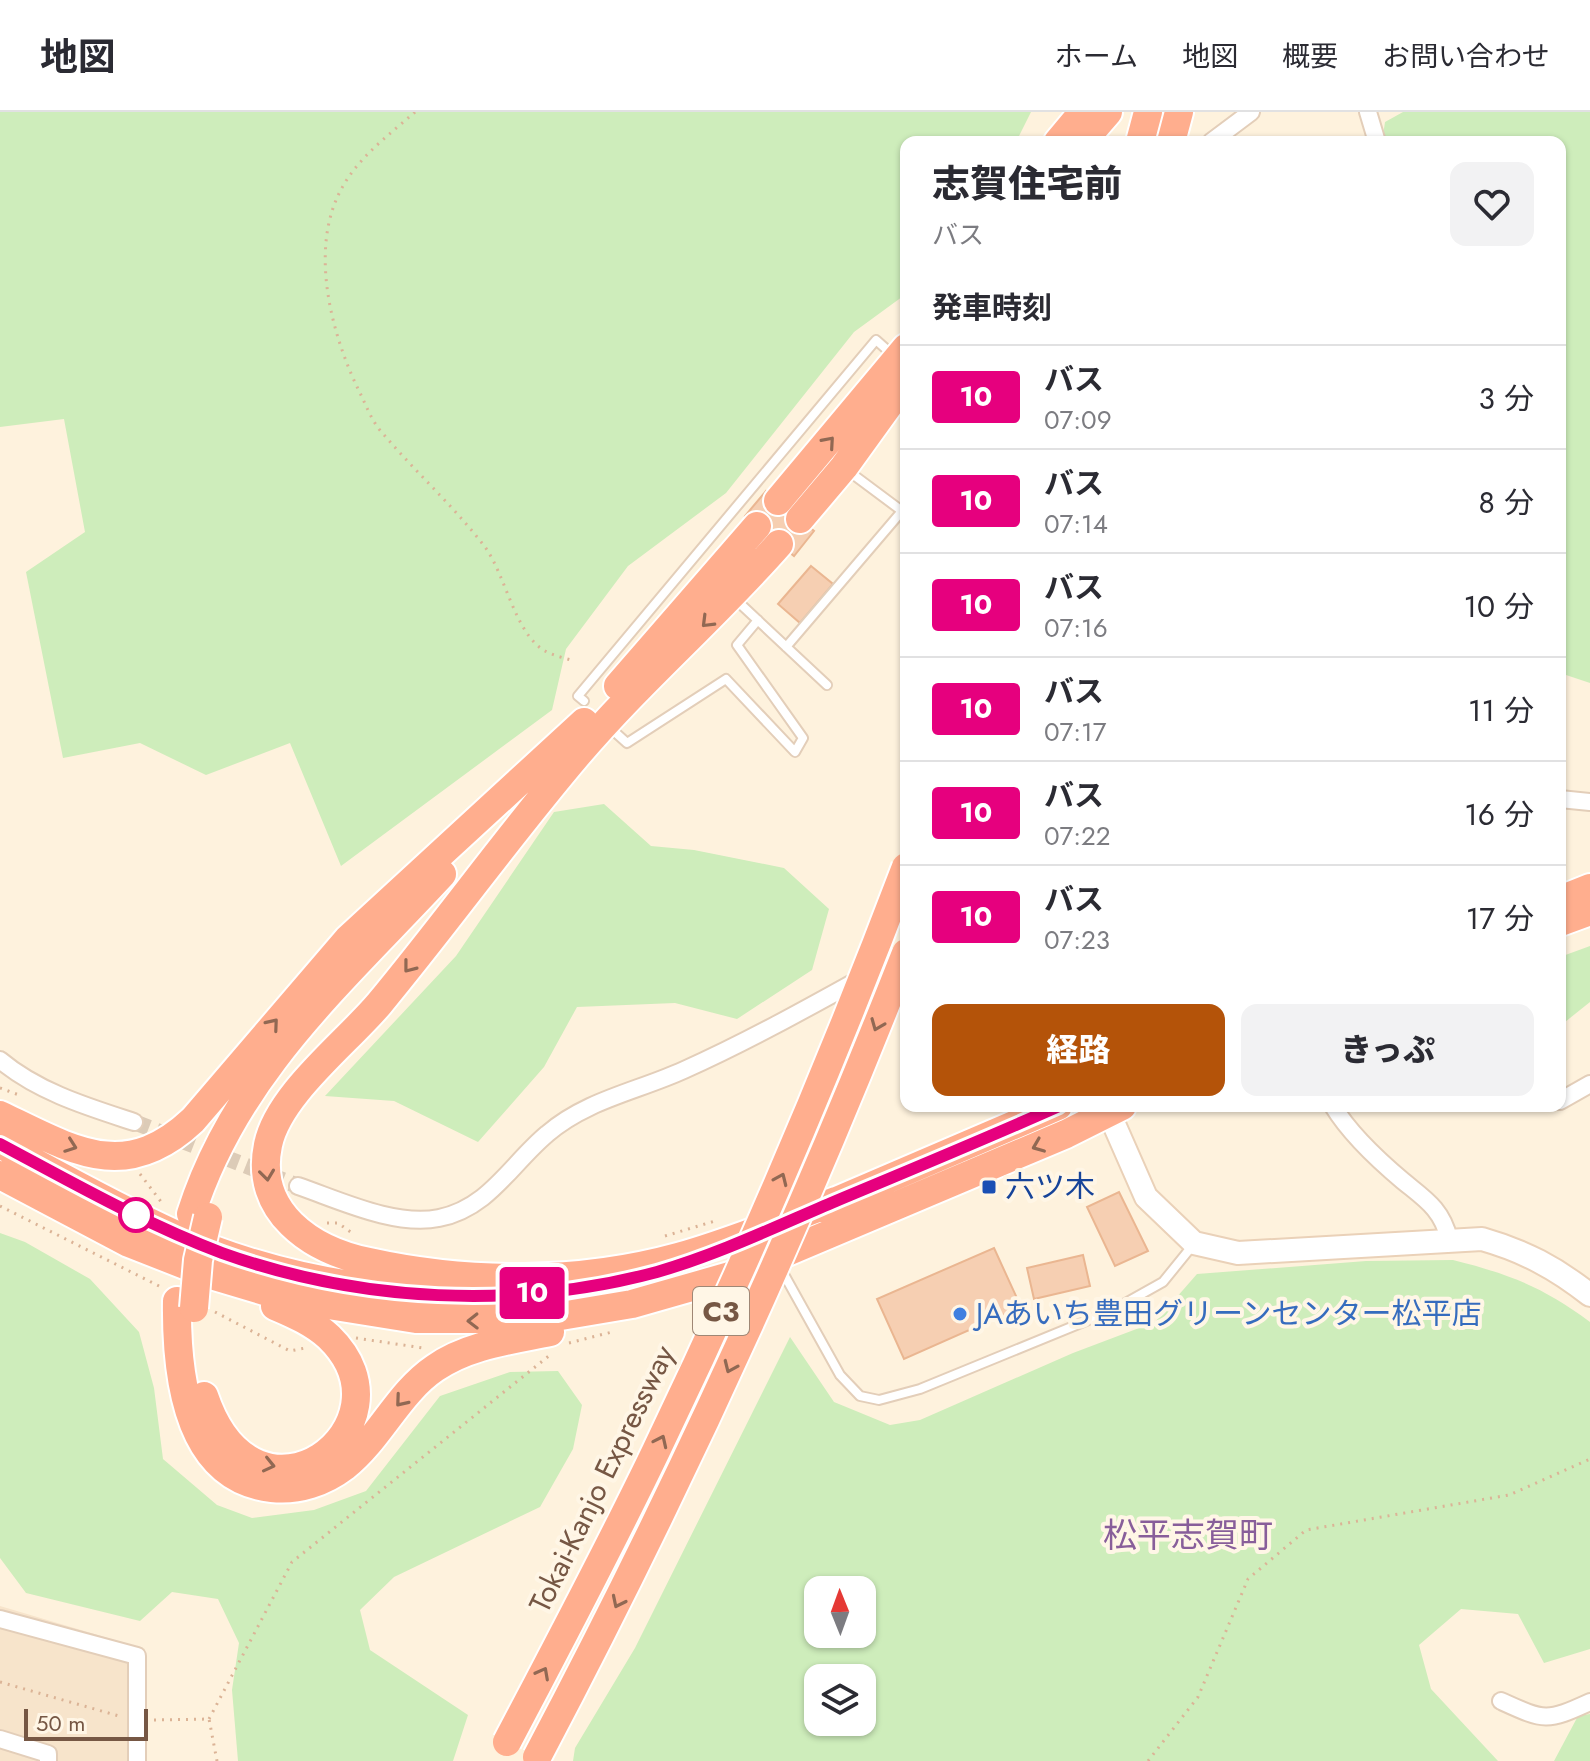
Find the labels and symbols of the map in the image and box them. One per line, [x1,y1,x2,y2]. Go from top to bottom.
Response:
one-way arrow [819,436,833,451]
one-way arrow [702,613,716,627]
one-way arrow [405,958,419,973]
one-way arrow [871,1017,887,1031]
one-way arrow [263,1018,278,1033]
one-way arrow [1032,1136,1046,1153]
one-way arrow [64,1137,78,1153]
place label: 六ツ木 [1005,1165,1095,1208]
one-way arrow [259,1169,276,1182]
one-way arrow [771,1173,787,1187]
marker: 六ツ木 [980,1178,998,1196]
unlabelled marker [119,1198,153,1232]
line badge: 10 [496,1267,568,1319]
road number: C3 [693,1287,749,1335]
place label: JAあいち豊田グリーンセンター松平店 [972,1292,1482,1335]
marker: JAあいち豊田グリーンセンター松平店 [951,1305,969,1323]
one-way arrow [466,1312,479,1330]
street label: Tokai-Kanjo Expressway [518,1337,685,1620]
one-way arrow [724,1359,740,1373]
one-way arrow [396,1392,411,1406]
one-way arrow [651,1434,667,1449]
one-way arrow [261,1456,275,1473]
district label: 松平志賀町 [1103,1511,1273,1560]
north arrow [804,1576,876,1648]
one-way arrow [613,1593,628,1608]
one-way arrow [534,1666,549,1681]
scale bar [24,1705,148,1741]

